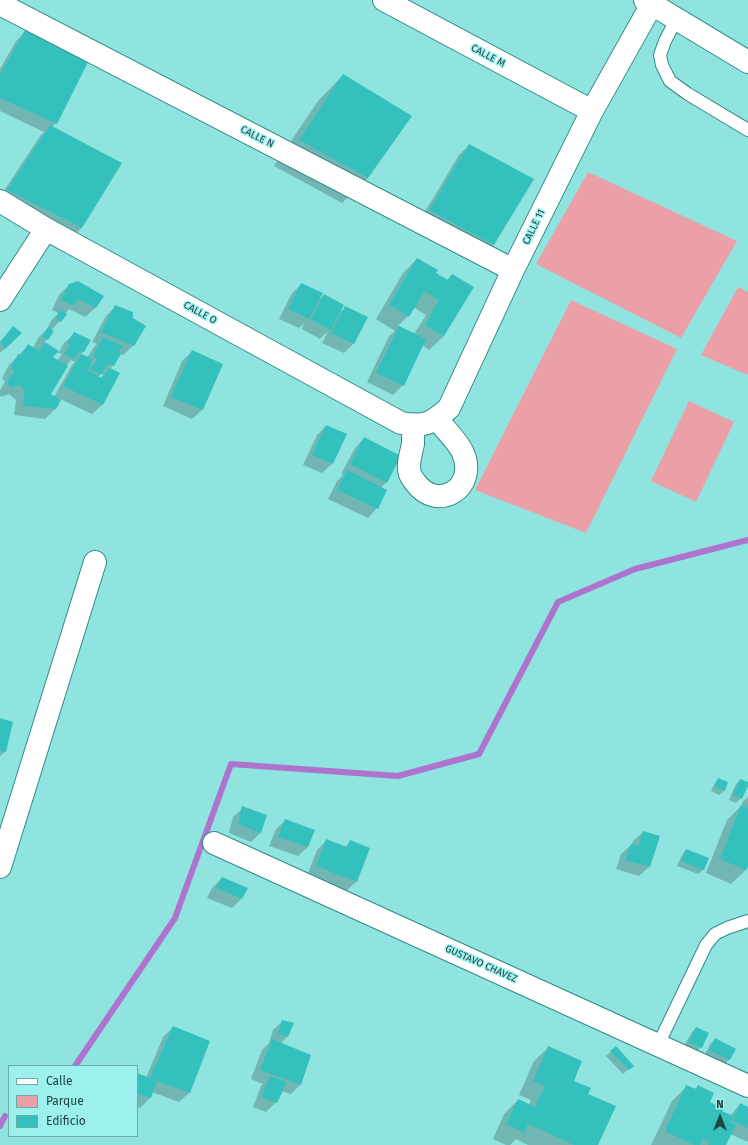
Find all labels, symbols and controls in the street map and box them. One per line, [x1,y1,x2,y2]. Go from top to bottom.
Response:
street label: CALLE M [469,42,507,70]
street label: CALLE N [238,123,276,151]
street label: CALLE 11 [520,207,548,247]
street label: CALLE O [181,299,219,327]
street label: GUSTAVO CHAVEZ [443,943,519,985]
legend [8,1065,138,1137]
text: Calle [46,1074,73,1088]
text: Parque [46,1094,84,1108]
north arrow [700,1097,740,1137]
text: N [716,1098,724,1111]
text: Edificio [46,1114,86,1128]

